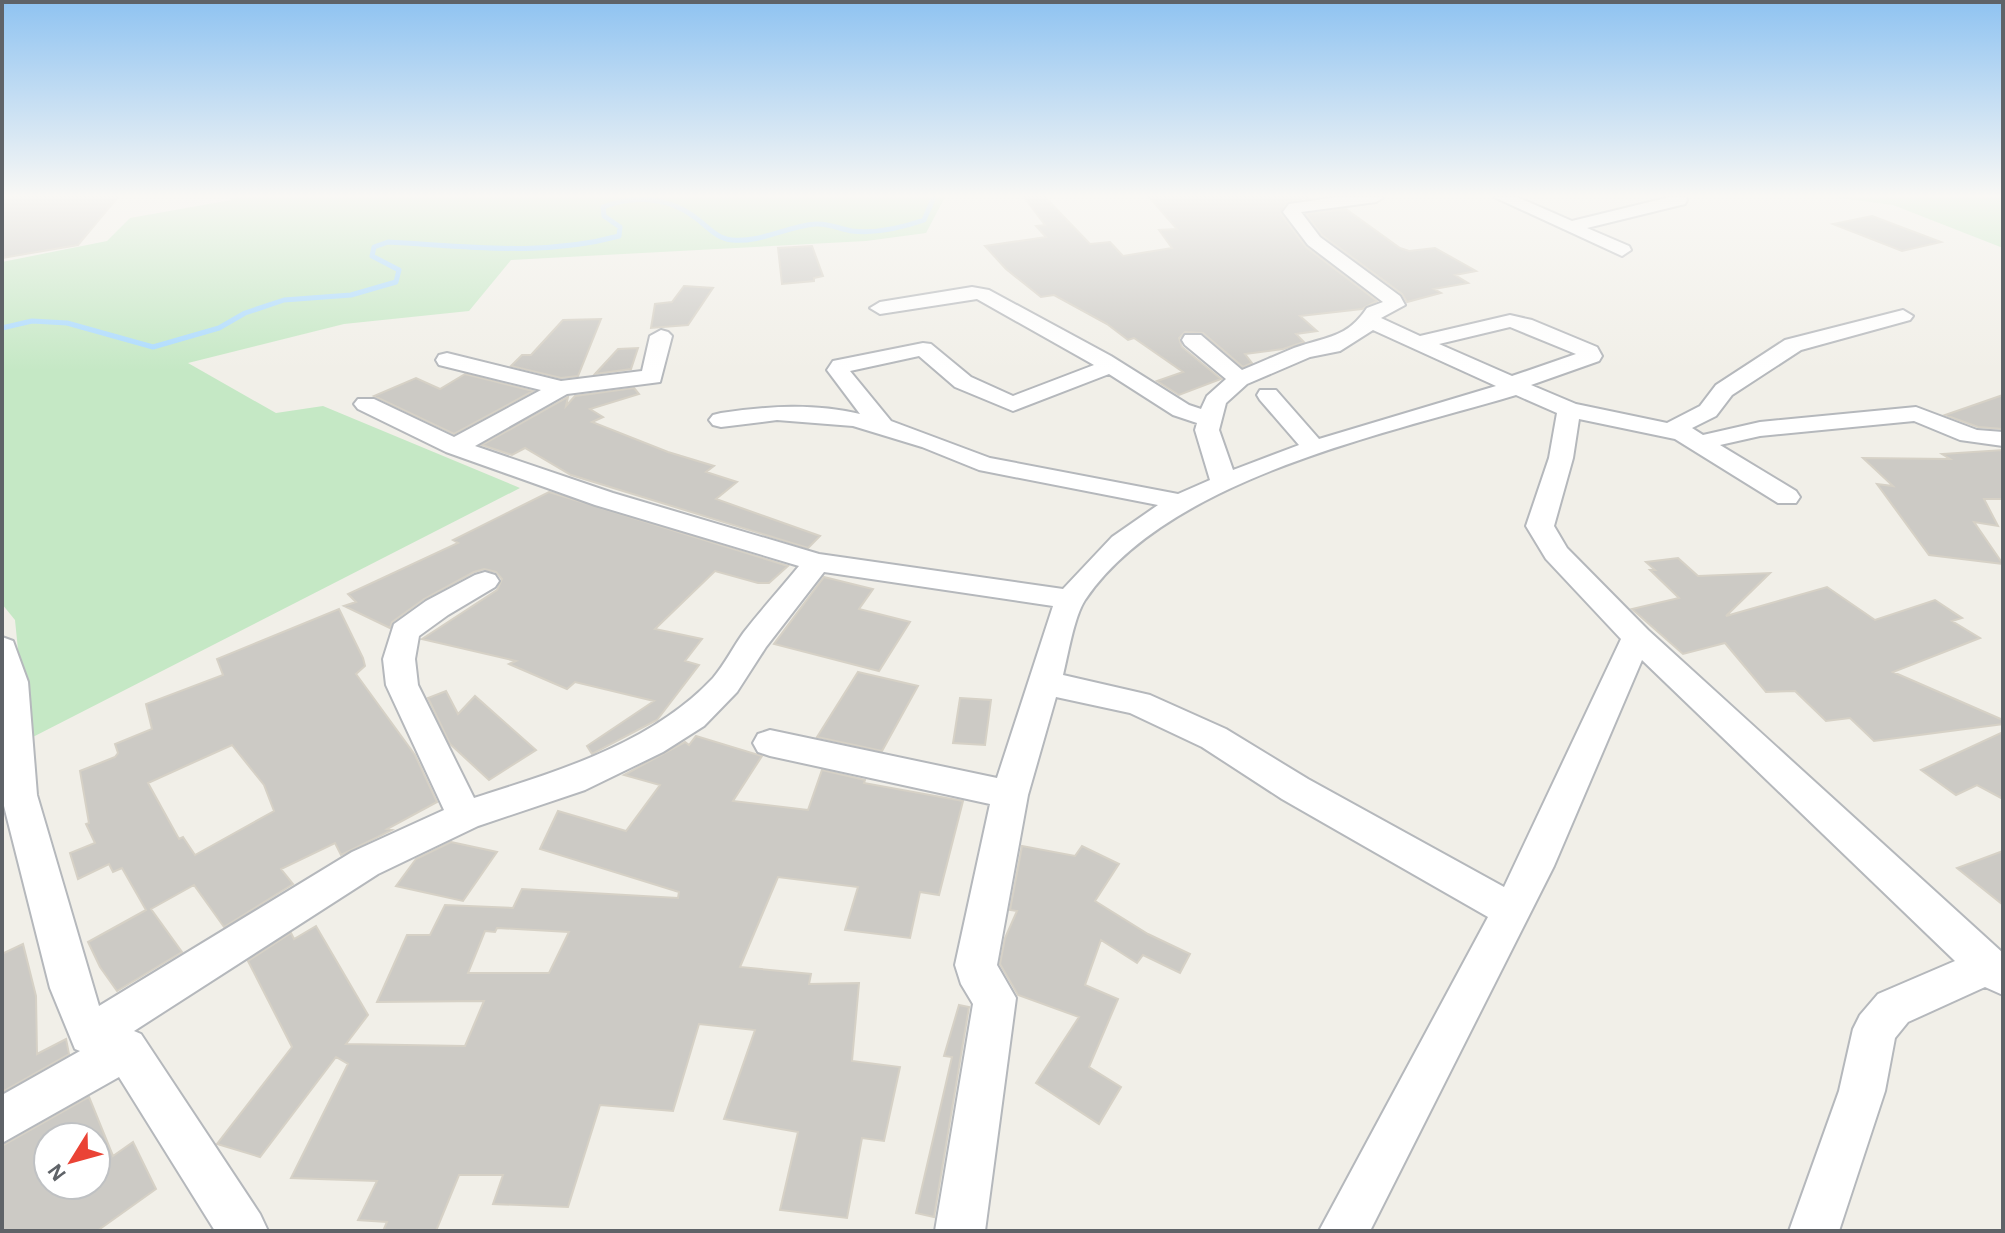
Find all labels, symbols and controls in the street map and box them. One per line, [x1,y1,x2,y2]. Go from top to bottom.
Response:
north arrow [32,1121,112,1201]
text: N [43,1160,70,1185]

